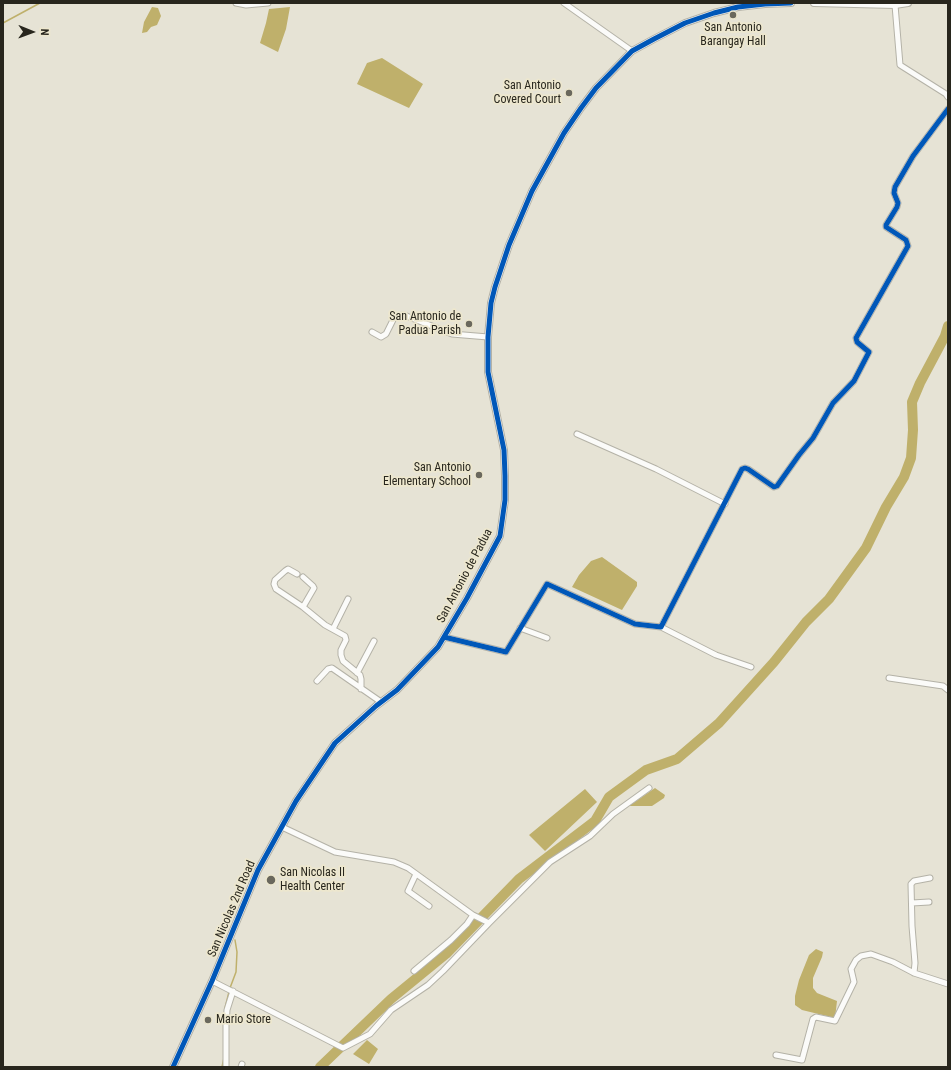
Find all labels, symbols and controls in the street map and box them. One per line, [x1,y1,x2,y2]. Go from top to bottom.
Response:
marker: San Antonio Barangay Hall [728,10,738,20]
north arrow [12,12,52,52]
place label: San Antonio Barangay Hall [700,21,766,49]
text: N [38,29,51,36]
place label: San Antonio Covered Court [494,79,561,107]
marker: San Antonio Covered Court [564,88,574,98]
place label: San Antonio de Padua Parish [389,310,461,338]
marker: San Antonio de Padua Parish [464,319,474,329]
place label: San Antonio Elementary School [383,461,471,489]
marker: San Antonio Elementary School [474,470,484,480]
street label: San Antonio de Padua [434,527,496,625]
street label: San Nicolas 2nd Road [205,859,259,959]
place label: San Nicolas II Health Center [280,866,345,894]
marker: San Nicolas II Health Center [265,874,277,886]
place label: Mario Store [216,1013,271,1027]
marker: Mario Store [203,1015,213,1025]

